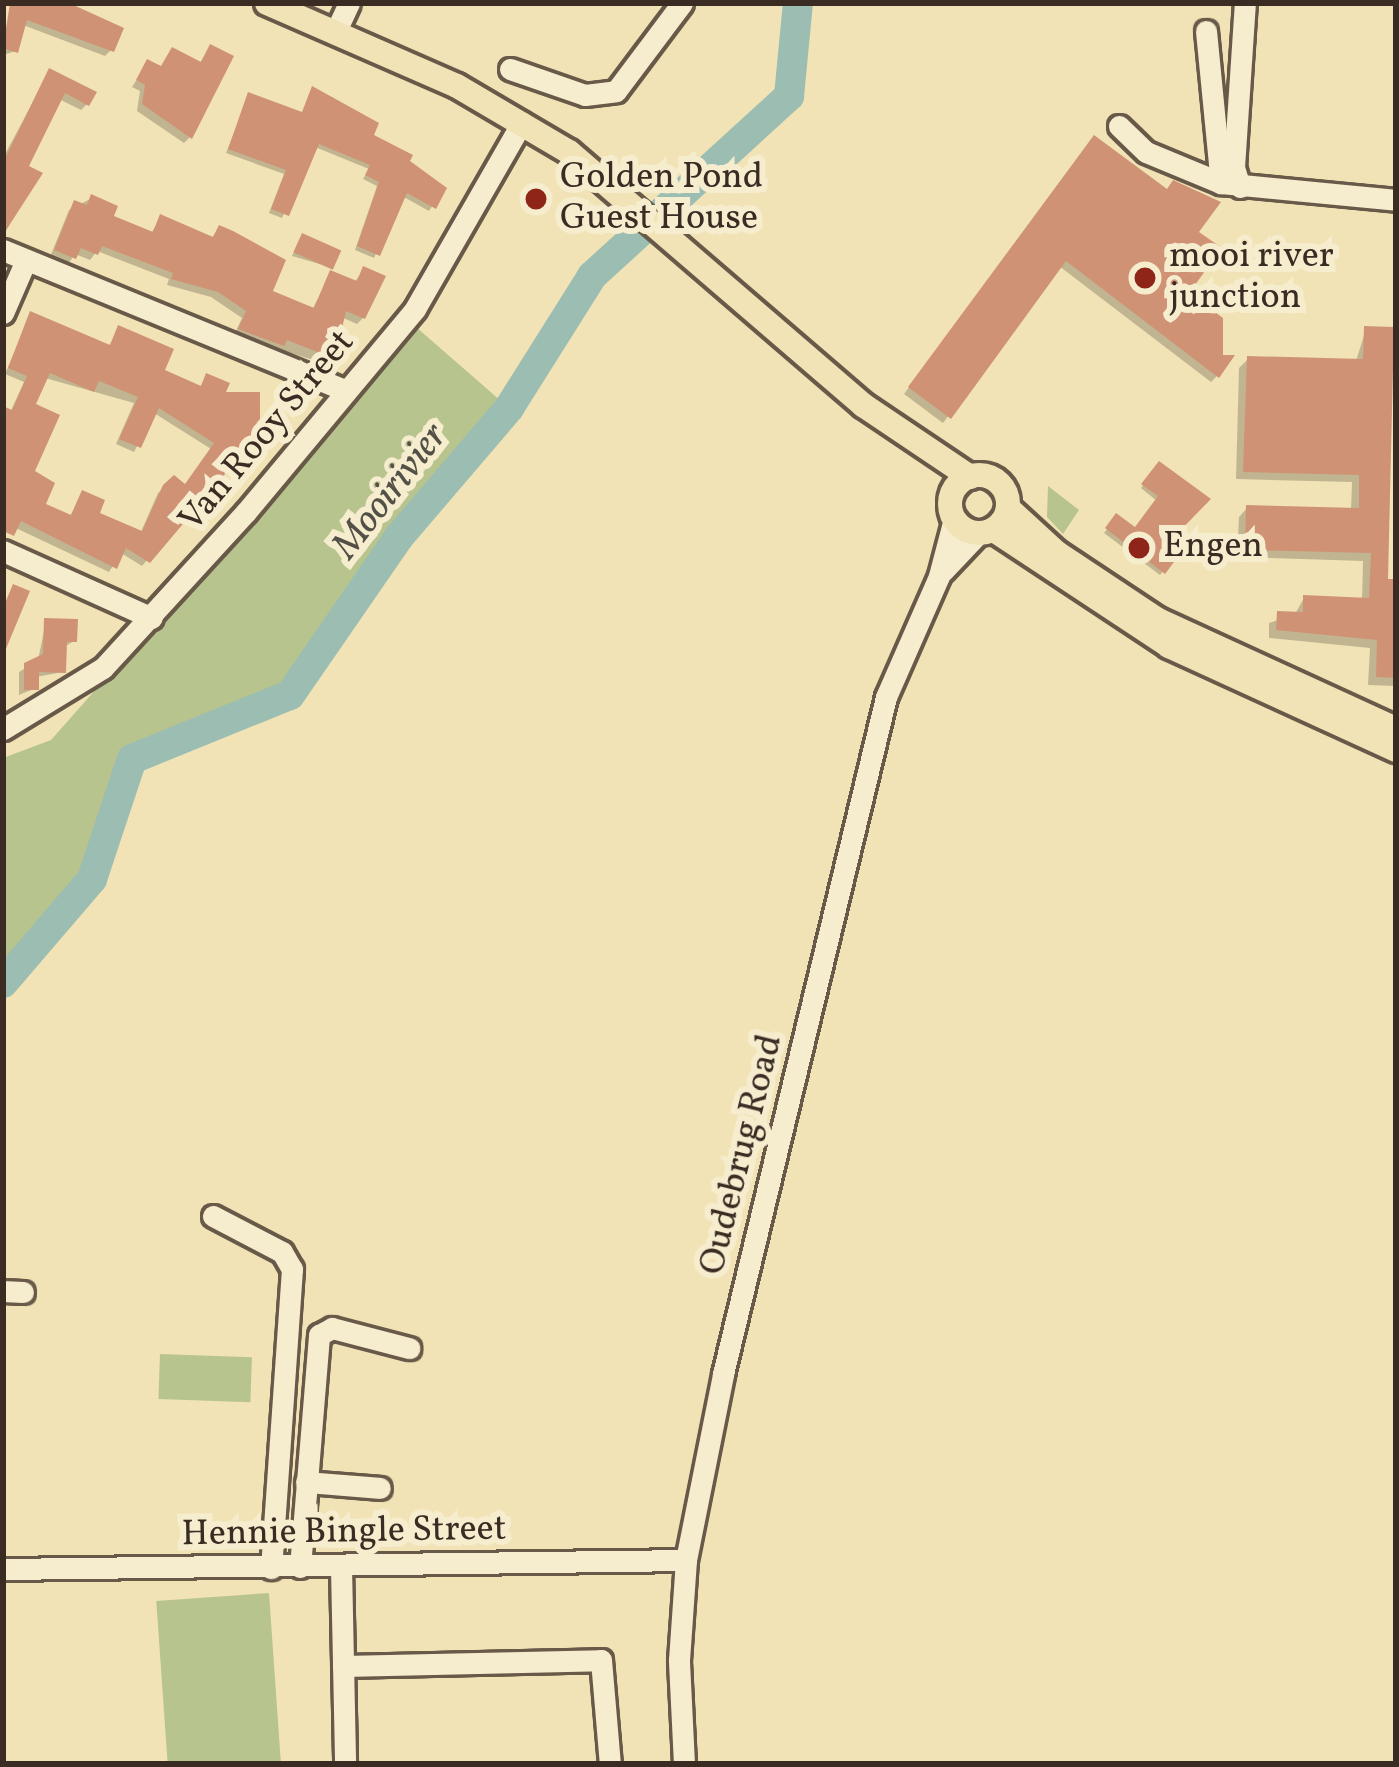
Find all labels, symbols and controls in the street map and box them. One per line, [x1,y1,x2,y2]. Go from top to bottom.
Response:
place label: Golden Pond Guest House [560,156,763,241]
marker: Golden Pond Guest House [523,186,549,212]
place label: mooi river junction [1169,235,1334,320]
marker: mooi river junction [1132,265,1158,291]
street label: Van Rooy Street [171,322,365,542]
water label: Mooirivier [323,415,459,569]
place label: Engen [1163,526,1263,570]
marker: Engen [1126,535,1152,561]
street label: Oudebrug Road [692,1030,794,1280]
street label: Hennie Bingle Street [181,1509,507,1557]

